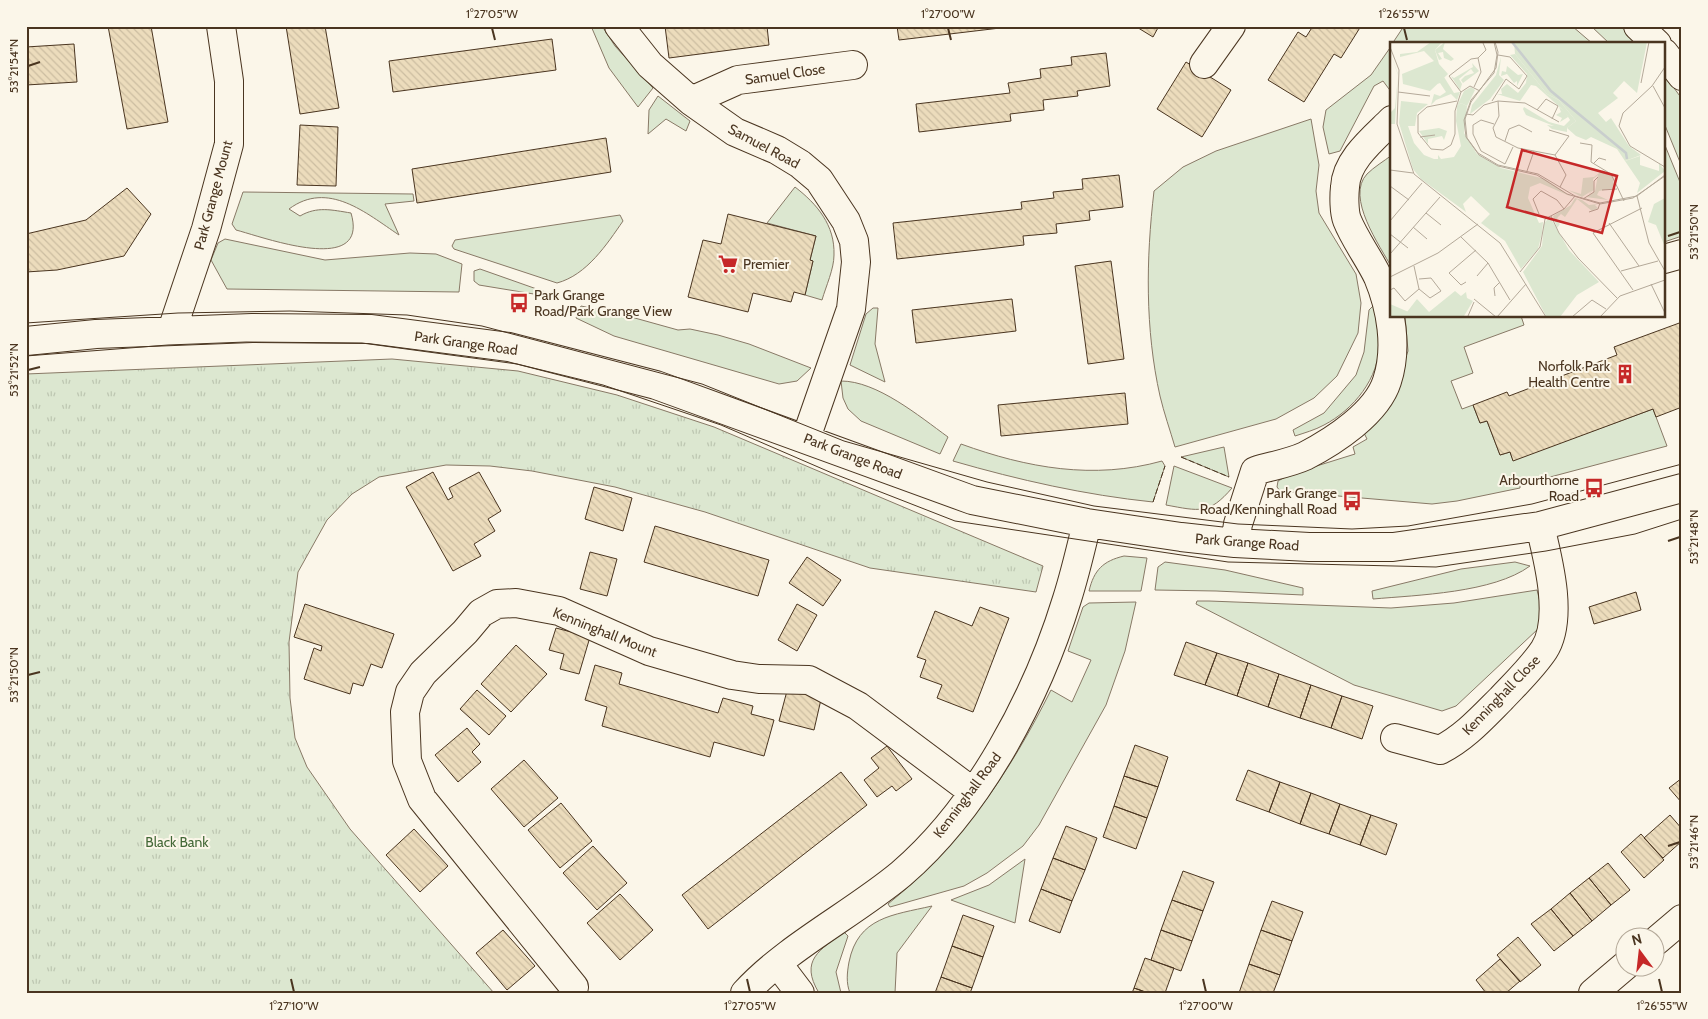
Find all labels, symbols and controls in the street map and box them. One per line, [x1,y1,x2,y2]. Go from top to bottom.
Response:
text: 1°27'05"W [466,6,519,21]
text: 1°27'00"W [921,6,976,21]
text: 1°26'55"W [1379,6,1430,21]
text: 53°21'54"N [6,39,21,93]
inset map [1390,42,1666,318]
street label: Samuel Close [744,59,826,89]
street label: Samuel Road [725,120,803,172]
street label: Park Grange Mount [190,138,236,252]
text: 53°21'50"N [1686,204,1701,260]
supermarket icon: Premier [717,253,739,275]
place label: Premier [743,255,790,273]
place label: Park Grange Road/Park Grange View [534,286,672,320]
bus stop icon: Park Grange Road/Park Grange View [508,292,530,314]
street label: Park Grange Road [413,327,519,359]
text: 53°21'52"N [6,343,21,397]
place label: Norfolk Park Health Centre [1528,357,1611,391]
building icon: Norfolk Park Health Centre [1614,363,1636,385]
street label: Park Grange Road [801,429,905,483]
place label: Arbourthorne Road [1499,471,1579,505]
bus stop icon: Arbourthorne Road [1583,477,1605,499]
place label: Park Grange Road/Kenninghall Road [1200,484,1337,518]
bus stop icon: Park Grange Road/Kenninghall Road [1341,490,1363,512]
text: 53°21'48"N [1686,509,1701,565]
street label: Park Grange Road [1194,529,1300,555]
street label: Kenninghall Mount [550,603,660,661]
text: 53°21'50"N [6,647,21,703]
street label: Kenninghall Close [1458,651,1544,739]
street label: Kenninghall Road [929,749,1005,841]
text: 53°21'46"N [1686,815,1701,869]
park label: Black Bank [145,833,209,851]
north arrow [1616,926,1666,976]
text: N [1630,929,1644,949]
text: 1°27'10"W [269,998,319,1013]
text: 1°27'05"W [724,998,777,1013]
text: 1°27'00"W [1179,998,1234,1013]
text: 1°26'55"W [1637,998,1688,1013]

